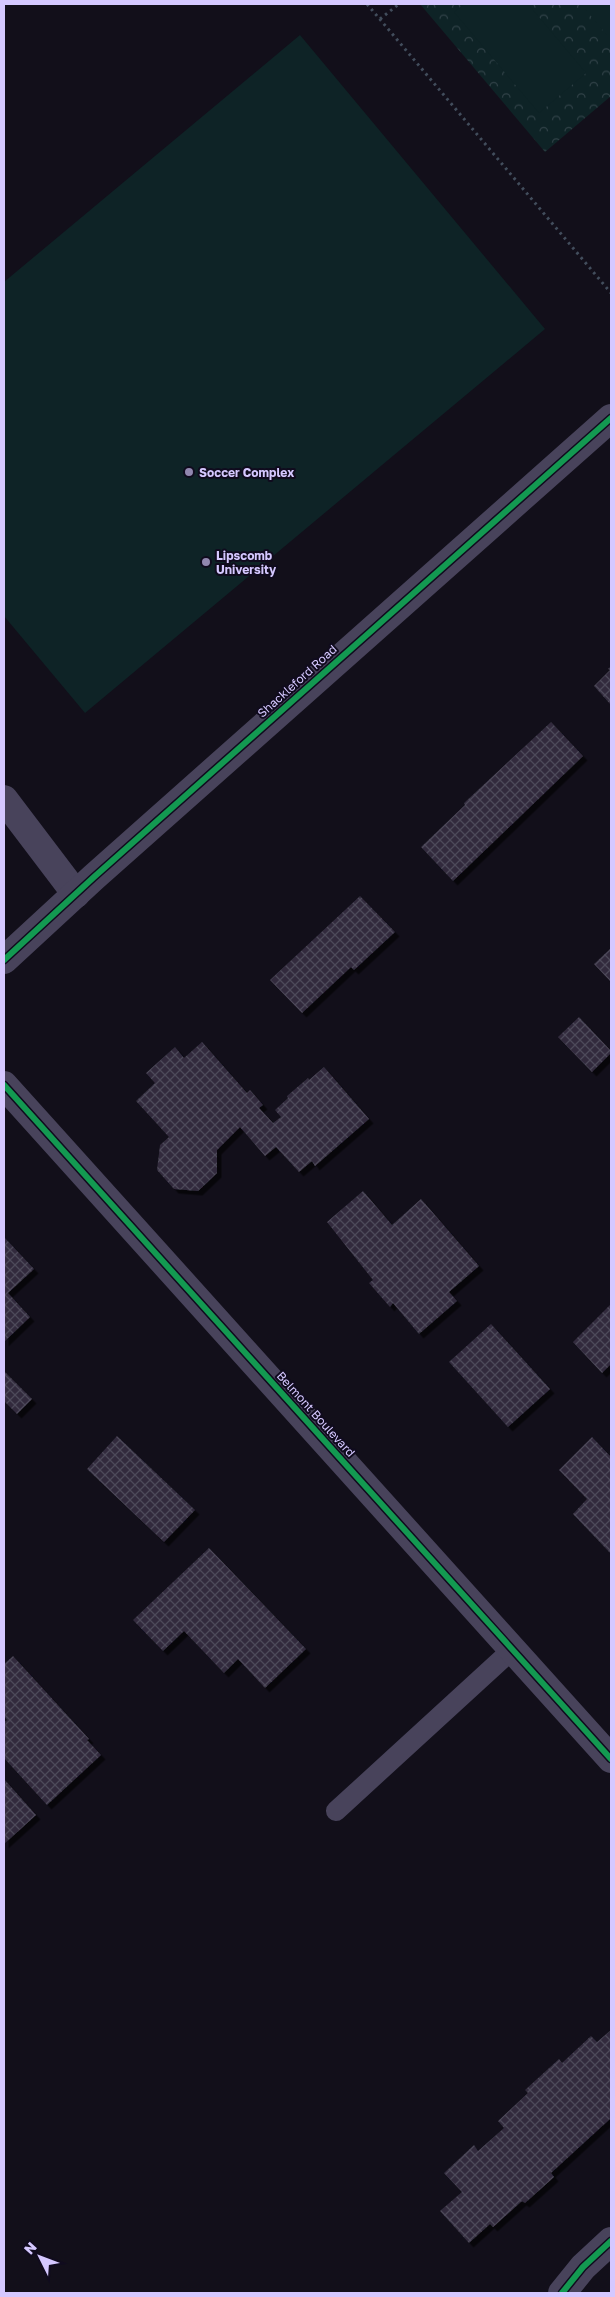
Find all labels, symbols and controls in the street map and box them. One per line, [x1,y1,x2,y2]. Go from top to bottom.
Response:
place label: Soccer Complex [199,465,294,480]
marker: Soccer Complex [183,466,195,478]
place label: Lipscomb University [216,548,277,577]
marker: Lipscomb University [200,556,212,568]
street label: Shackleford Road [254,641,340,721]
street label: Belmont Boulevard [274,1368,358,1460]
north arrow [15,2232,65,2282]
text: N [20,2238,40,2258]

